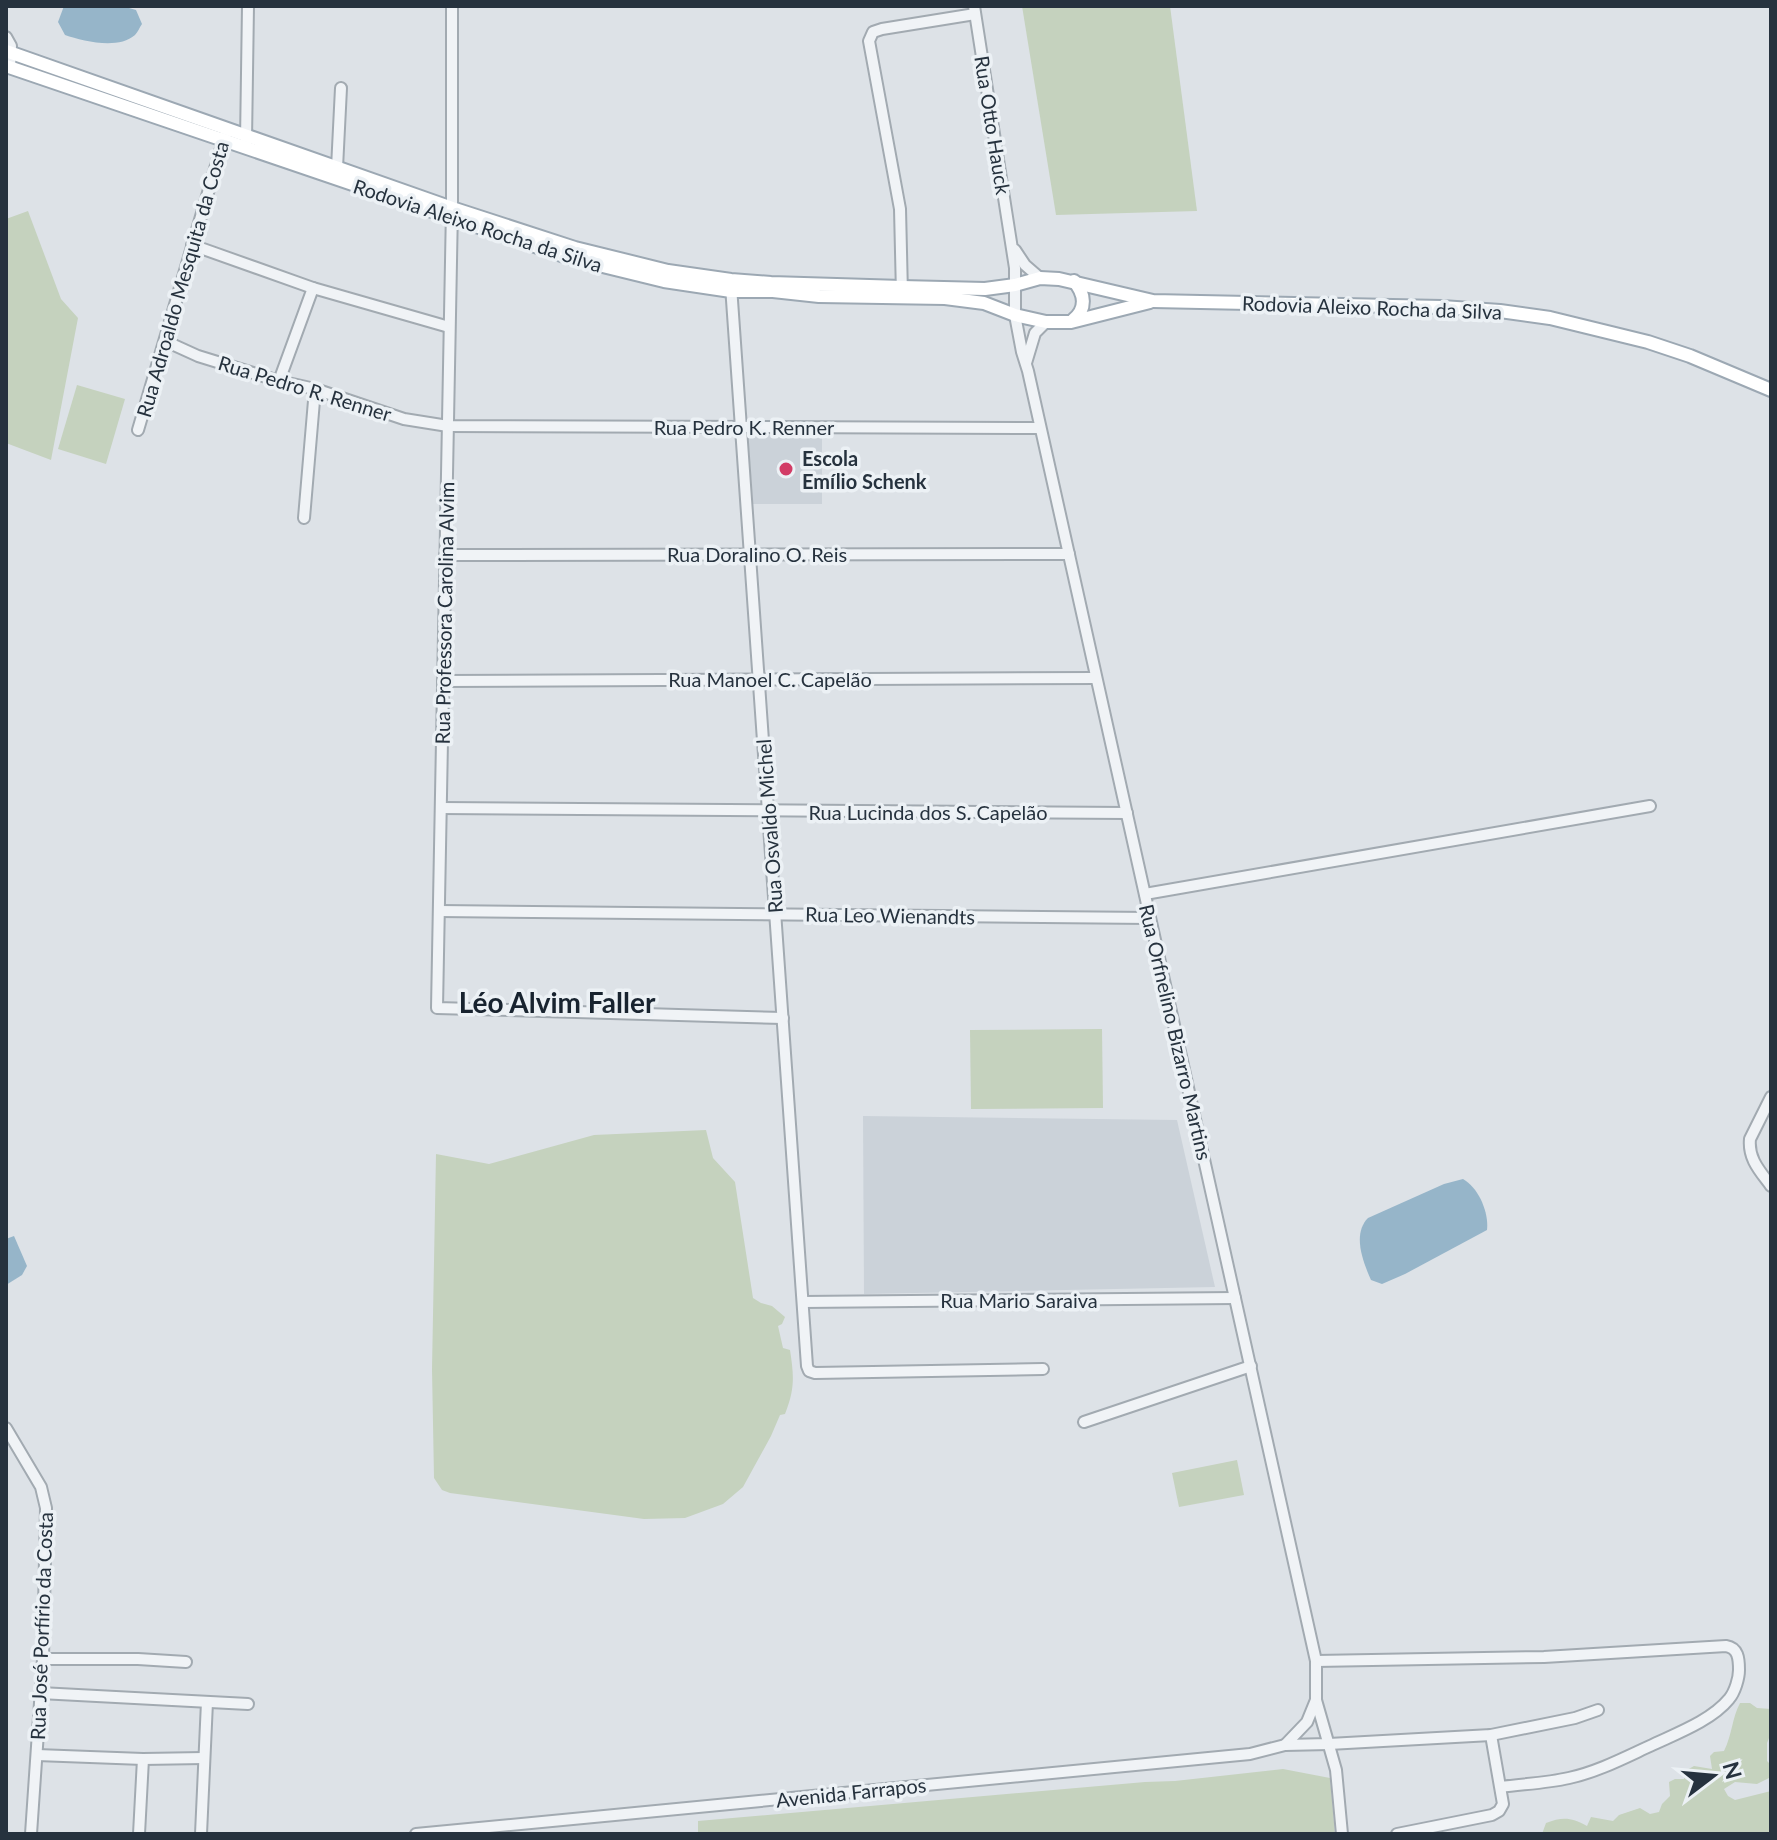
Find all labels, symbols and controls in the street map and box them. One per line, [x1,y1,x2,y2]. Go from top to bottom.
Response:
street label: Rua Otto Hauck [970,54,1016,197]
street label: Rua Adroaldo Mesquita da Costa [131,138,233,420]
street label: Rodovia Aleixo Rocha da Silva [351,173,605,277]
street label: Rodovia Aleixo Rocha da Silva [1242,290,1502,324]
street label: Rua Pedro R. Renner [215,350,395,426]
street label: Rua Pedro K. Renner [654,415,835,439]
place label: Escola Emílio Schenk [802,446,927,493]
marker: Escola Emílio Schenk [777,460,795,478]
street label: Rua Professora Carolina Alvim [430,482,458,744]
street label: Rua Doralino O. Reis [667,542,847,566]
street label: Rua Manoel C. Capelão [668,667,872,691]
street label: Rua Osvaldo Michel [751,738,787,914]
street label: Rua Lucinda dos S. Capelão [808,800,1048,824]
street label: Rua Leo Wienandts [805,902,975,928]
street label: Rua Orfnelino Bizarro Martins [1135,902,1217,1162]
district label: Léo Alvim Faller [459,985,656,1019]
street label: Rua Mario Saraiva [940,1288,1098,1312]
street label: Rua José Porfírio da Costa [25,1512,57,1740]
north arrow [1673,1736,1753,1816]
text: N [1717,1758,1748,1782]
street label: Avenida Farrapos [775,1772,927,1812]

